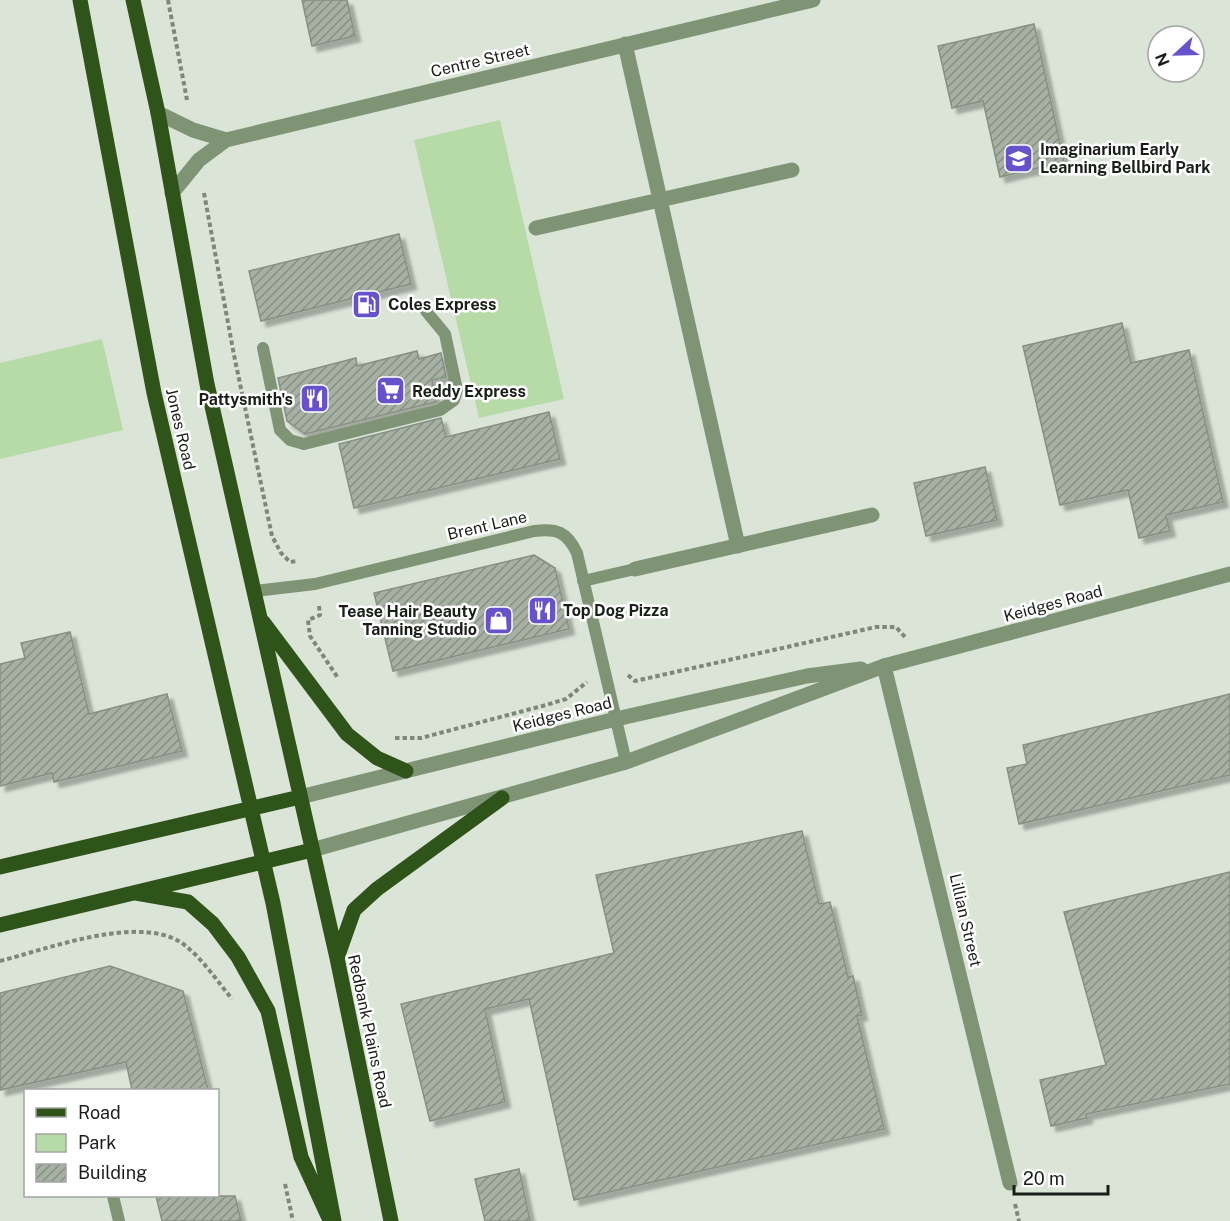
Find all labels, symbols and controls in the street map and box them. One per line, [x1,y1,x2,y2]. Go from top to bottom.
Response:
north arrow [1146,24,1206,84]
street label: Centre Street [429,40,531,81]
text: N [1151,50,1174,69]
place label: Imaginarium Early Learning Bellbird Park [1040,140,1211,177]
school or university icon: Imaginarium Early Learning Bellbird Park [1003,142,1035,174]
fuel station icon: Coles Express [351,288,383,320]
place label: Coles Express [388,295,496,314]
supermarket icon: Reddy Express [375,375,407,407]
place label: Reddy Express [412,382,526,401]
restaurant icon: Pattysmith's [298,383,330,415]
street label: Jones Road [162,386,199,472]
place label: Pattysmith's [199,390,293,409]
street label: Brent Lane [445,507,529,544]
street label: Keidges Road [1002,581,1105,626]
restaurant icon: Top Dog Pizza [526,594,558,626]
place label: Top Dog Pizza [563,601,668,620]
place label: Tease Hair Beauty Tanning Studio [339,602,477,639]
shop icon: Tease Hair Beauty Tanning Studio [482,604,514,636]
street label: Keidges Road [511,693,614,736]
street label: Lillian Street [946,872,985,969]
street label: Redbank Plains Road [344,953,395,1110]
legend [24,1089,219,1197]
text: Road [78,1102,121,1123]
text: Park [78,1132,116,1153]
scale bar [1014,1158,1108,1196]
text: Building [78,1162,147,1183]
text: 20 m [1023,1168,1065,1189]

